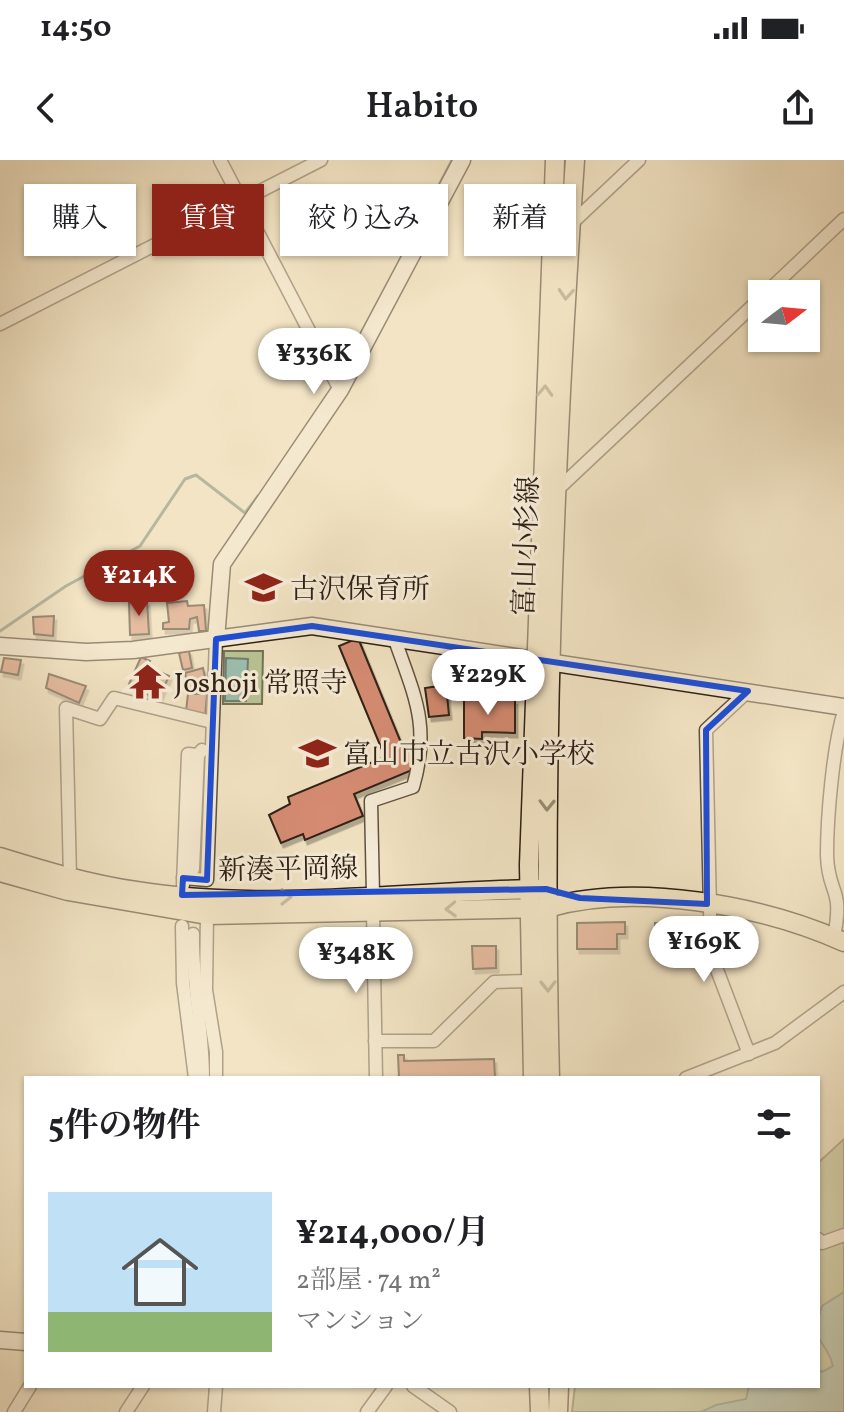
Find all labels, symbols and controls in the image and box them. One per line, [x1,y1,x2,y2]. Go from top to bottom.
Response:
text: 14:50 [40,7,111,49]
text: Habito [366,83,478,133]
icon: back [24,86,68,130]
icon: share [776,86,820,130]
chip: 購入 [24,184,136,256]
chip: 賃貸 [152,184,264,256]
chip: 絞り込み [280,184,448,256]
chip: 新着 [464,184,576,256]
north arrow [748,280,820,352]
map controls [748,280,820,352]
one-way arrow [558,288,575,301]
pin: ¥336K [258,328,370,396]
text: ¥336K [276,336,352,372]
one-way arrow [536,385,553,398]
street label: 富山小杉線 [506,475,549,617]
pin: ¥214K [83,550,195,618]
text: ¥214K [102,558,176,594]
school or university icon: 古沢保育所 [245,569,283,607]
place label: 古沢保育所 [290,571,430,610]
pin: ¥229K [432,649,544,717]
text: ¥229K [450,657,526,693]
temple icon: Joshoji 常照寺 [129,663,167,701]
place label: Joshoji 常照寺 [174,665,348,704]
school or university icon: 富山市立古沢小学校 [298,734,336,772]
place label: 富山市立古沢小学校 [343,736,595,775]
one-way arrow [538,799,556,812]
street label: 新湊平岡線 [218,850,358,891]
one-way arrow [280,889,293,906]
one-way arrow [444,901,457,918]
pin: ¥169K [648,916,760,984]
text: ¥169K [667,924,741,960]
pin: ¥348K [300,927,412,995]
text: ¥348K [317,935,395,971]
one-way arrow [539,980,557,993]
icon: filters [752,1102,796,1146]
text: 5件の物件 [48,1104,200,1151]
text: ¥214,000/月 [296,1211,490,1258]
icon: home [112,1224,208,1320]
text: 2部屋 · 74 m² [296,1263,441,1299]
text: マンション [296,1304,425,1340]

